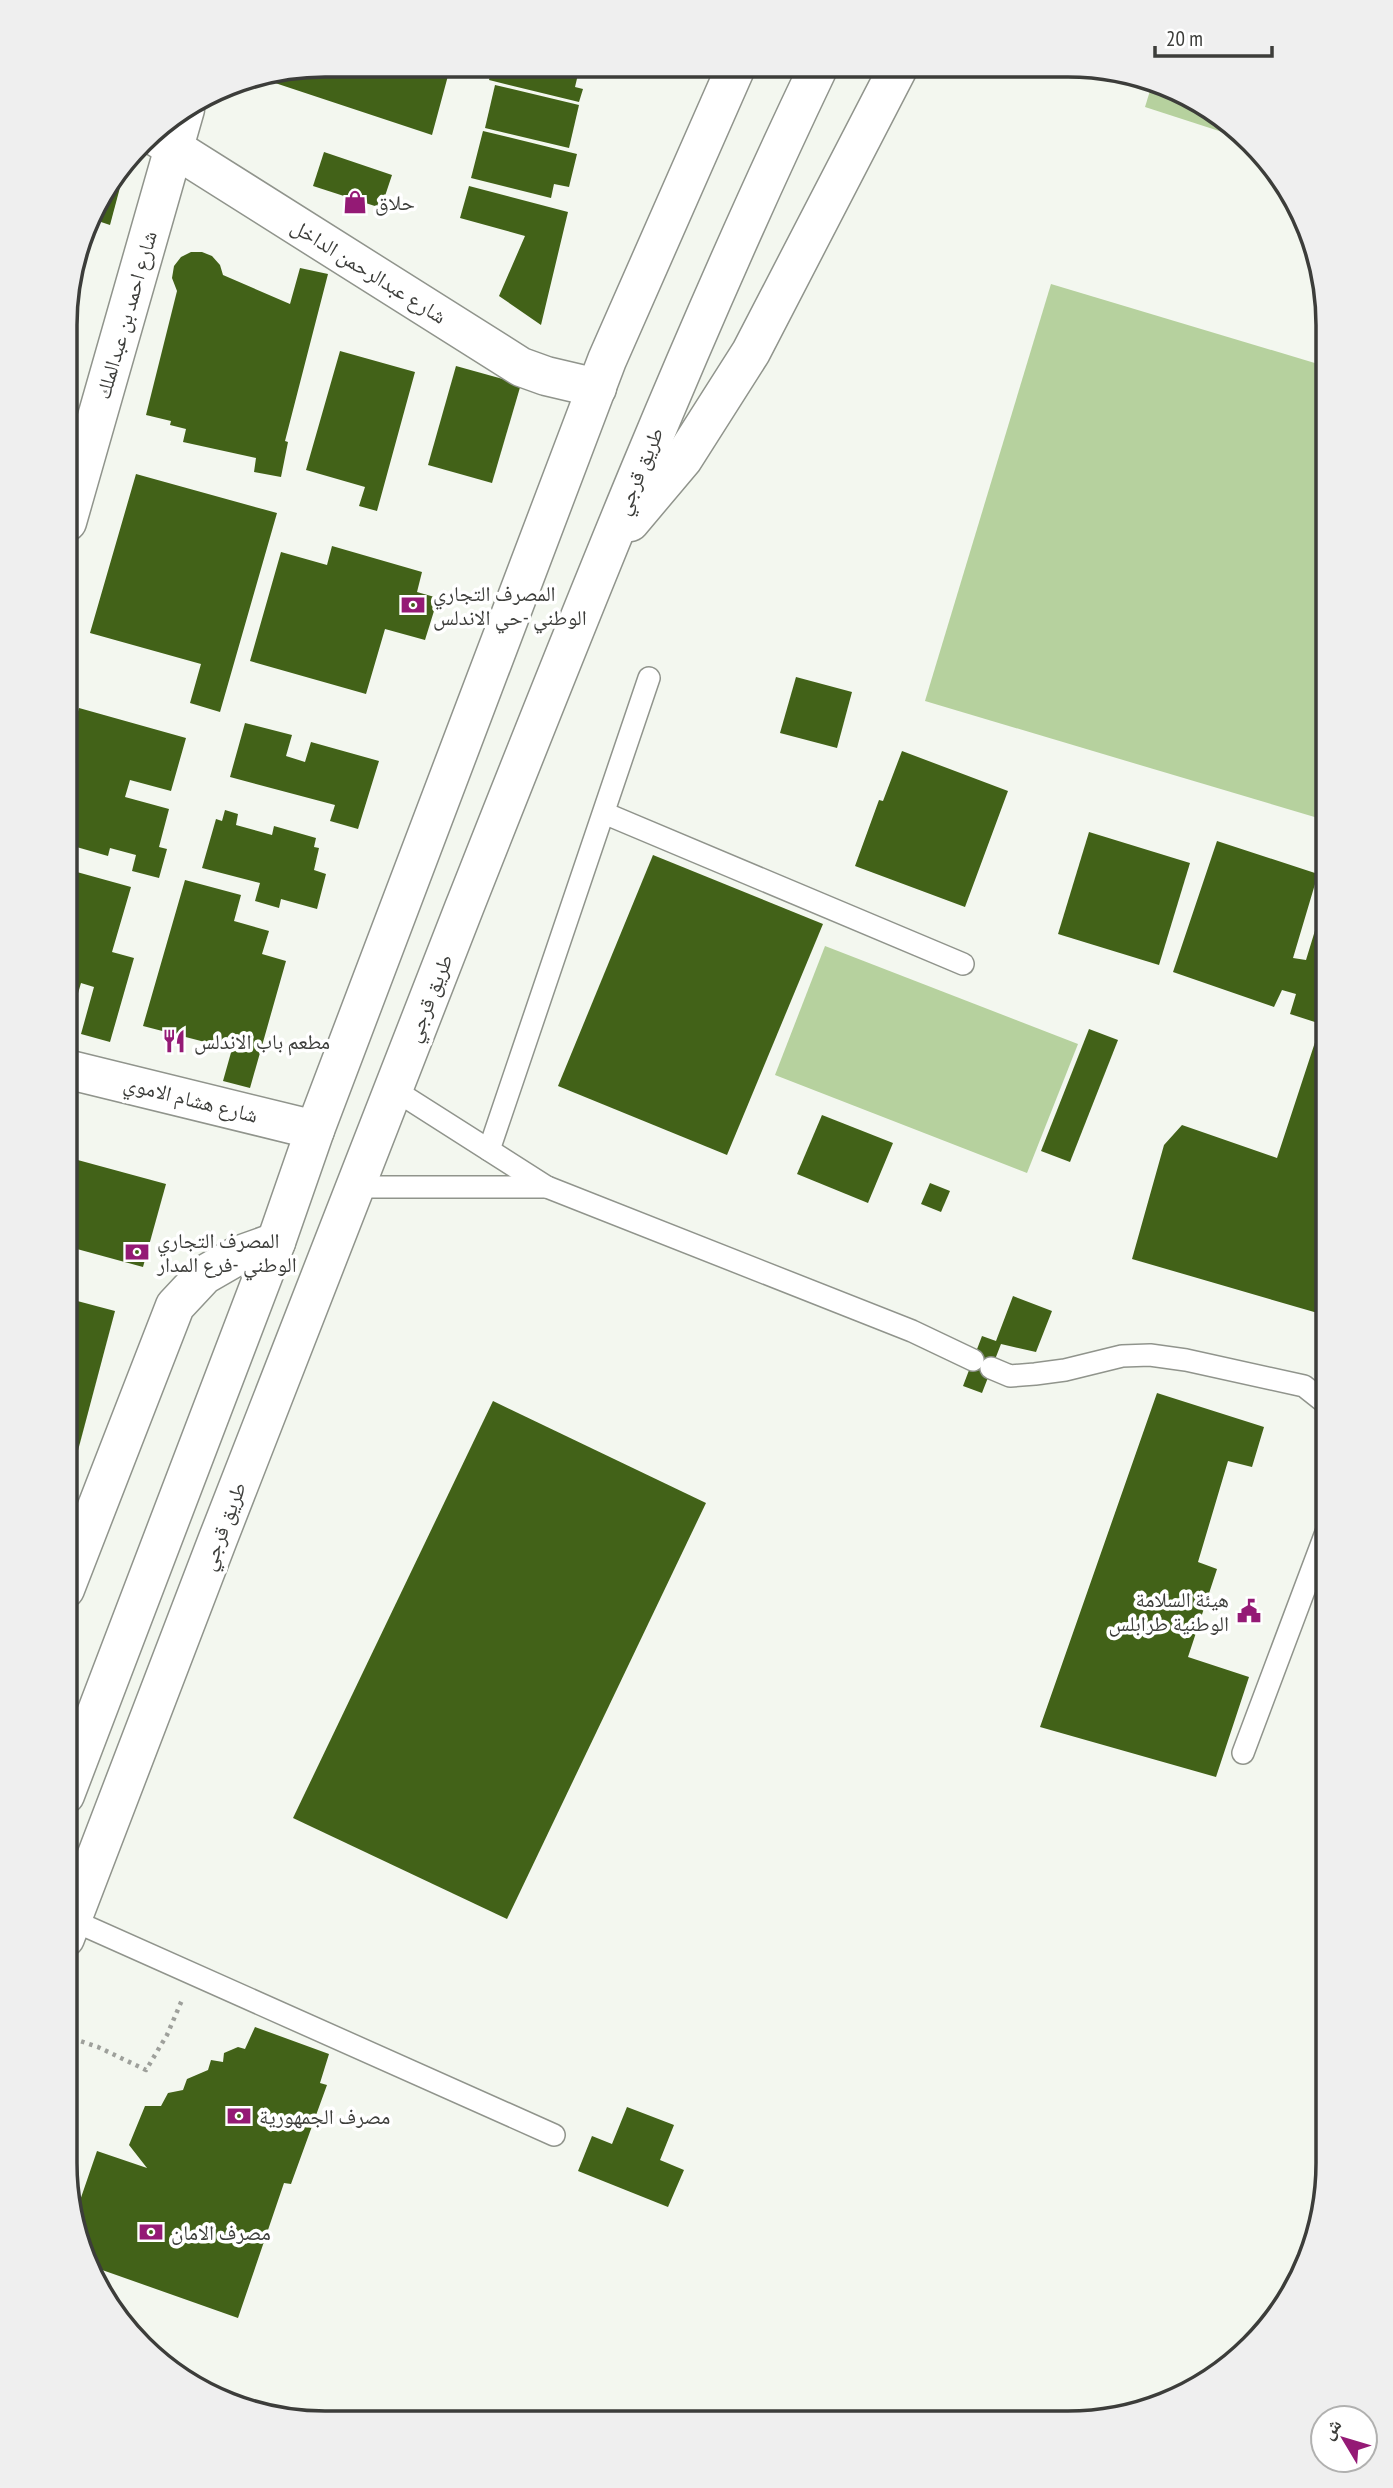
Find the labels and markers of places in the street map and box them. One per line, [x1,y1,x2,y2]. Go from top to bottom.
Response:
shop icon: حلاق [341,188,369,216]
place label: حلاق [375,189,415,216]
place label: المصرف التجاري الوطني -حي الاندلس [433,580,587,634]
bank icon: المصرف التجاري الوطني -حي الاندلس [399,591,427,619]
restaurant icon: مطعم باب الاندلس [160,1027,188,1055]
place label: مطعم باب الاندلس [194,1028,330,1056]
place label: المصرف التجاري الوطني -فرع المدار [156,1227,297,1281]
bank icon: المصرف التجاري الوطني -فرع المدار [123,1238,151,1266]
place label: هيئة السلامة الوطنية طرابلس [1109,1586,1229,1637]
public building icon: هيئة السلامة الوطنية طرابلس [1235,1597,1263,1625]
bank icon: مصرف الجمهورية [225,2102,253,2130]
place label: مصرف الجمهورية [259,2103,390,2130]
bank icon: مصرف الامان [137,2218,165,2246]
place label: مصرف الامان [171,2219,271,2246]

